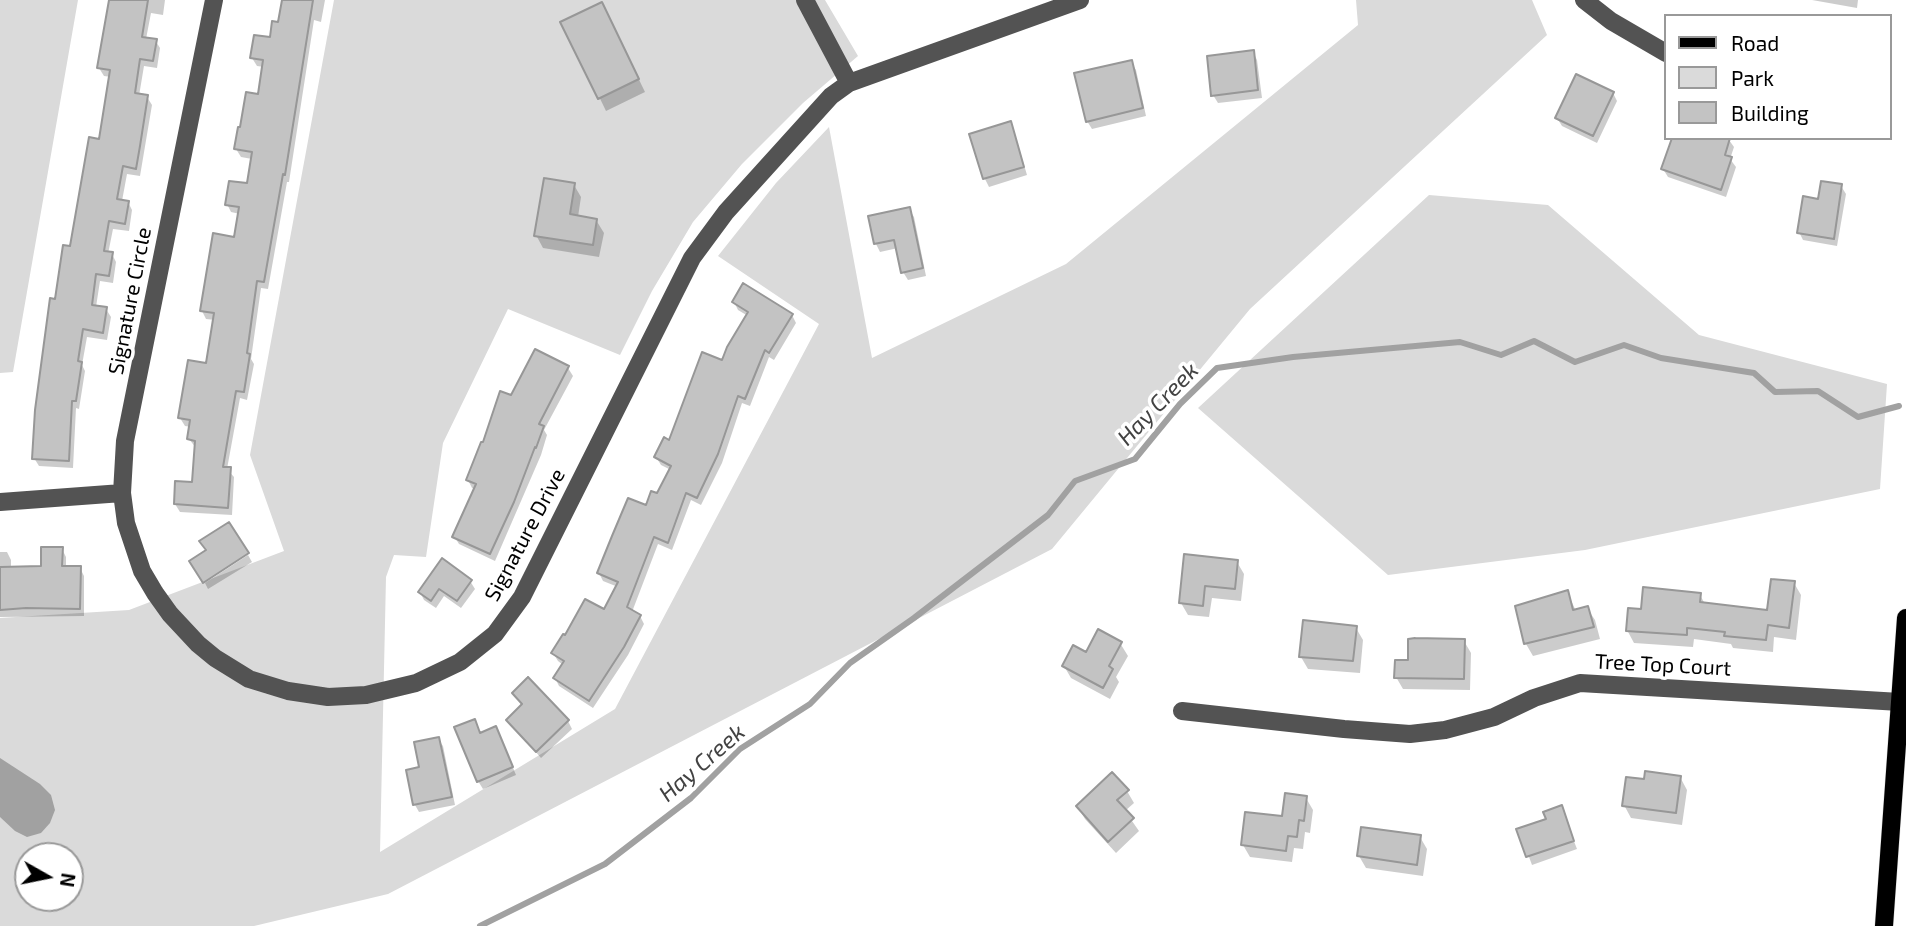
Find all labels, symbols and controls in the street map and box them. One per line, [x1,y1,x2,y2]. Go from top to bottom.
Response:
legend [1664,14,1892,140]
text: Road [1731,30,1779,55]
text: Park [1731,65,1774,90]
text: Building [1731,100,1809,125]
street label: Signature Circle [103,225,157,377]
water label: Hay Creek [1112,357,1204,451]
street label: Signature Drive [480,464,570,606]
street label: Tree Top Court [1594,649,1732,681]
water label: Hay Creek [653,718,751,808]
north arrow [14,842,84,912]
text: N [56,871,81,889]

